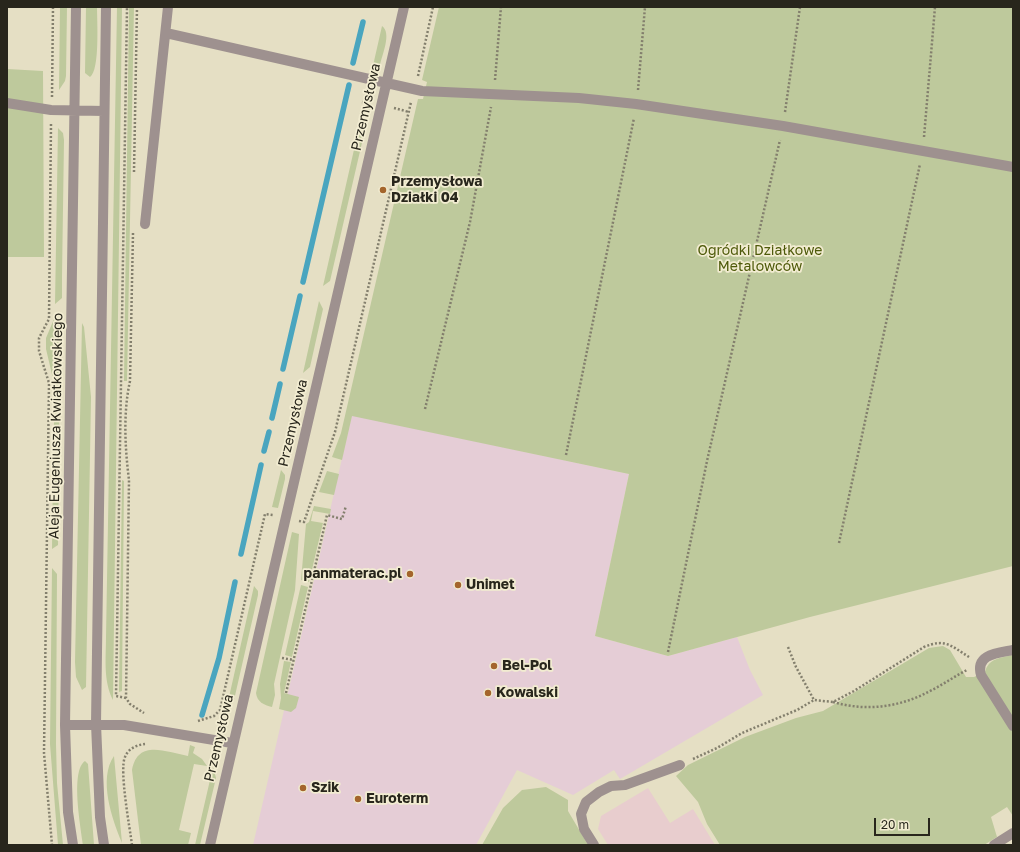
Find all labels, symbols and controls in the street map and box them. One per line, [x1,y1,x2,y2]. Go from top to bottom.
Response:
street label: Przemysłowa [348,62,384,152]
place label: Przemysłowa Działki 04 [391,174,482,206]
marker: Przemysłowa Działki 04 [378,185,388,195]
park label: Ogródki Działkowe Metalowców [698,243,822,276]
street label: Aleja Eugeniusza Kwiatkowskiego [46,313,66,539]
street label: Przemysłowa [275,378,311,468]
place label: panmaterac.pl [304,566,402,582]
marker: panmaterac.pl [405,569,415,579]
place label: Unimet [466,577,515,593]
marker: Unimet [453,580,463,590]
place label: Bel-Pol [502,658,552,674]
marker: Bel-Pol [489,661,499,671]
place label: Kowalski [496,685,558,701]
marker: Kowalski [483,688,493,698]
street label: Przemysłowa [201,693,237,783]
place label: Szik [311,780,339,796]
marker: Szik [298,783,308,793]
place label: Euroterm [366,791,428,807]
marker: Euroterm [353,794,363,804]
scale bar [876,810,932,836]
text: 20 m [881,817,909,832]

